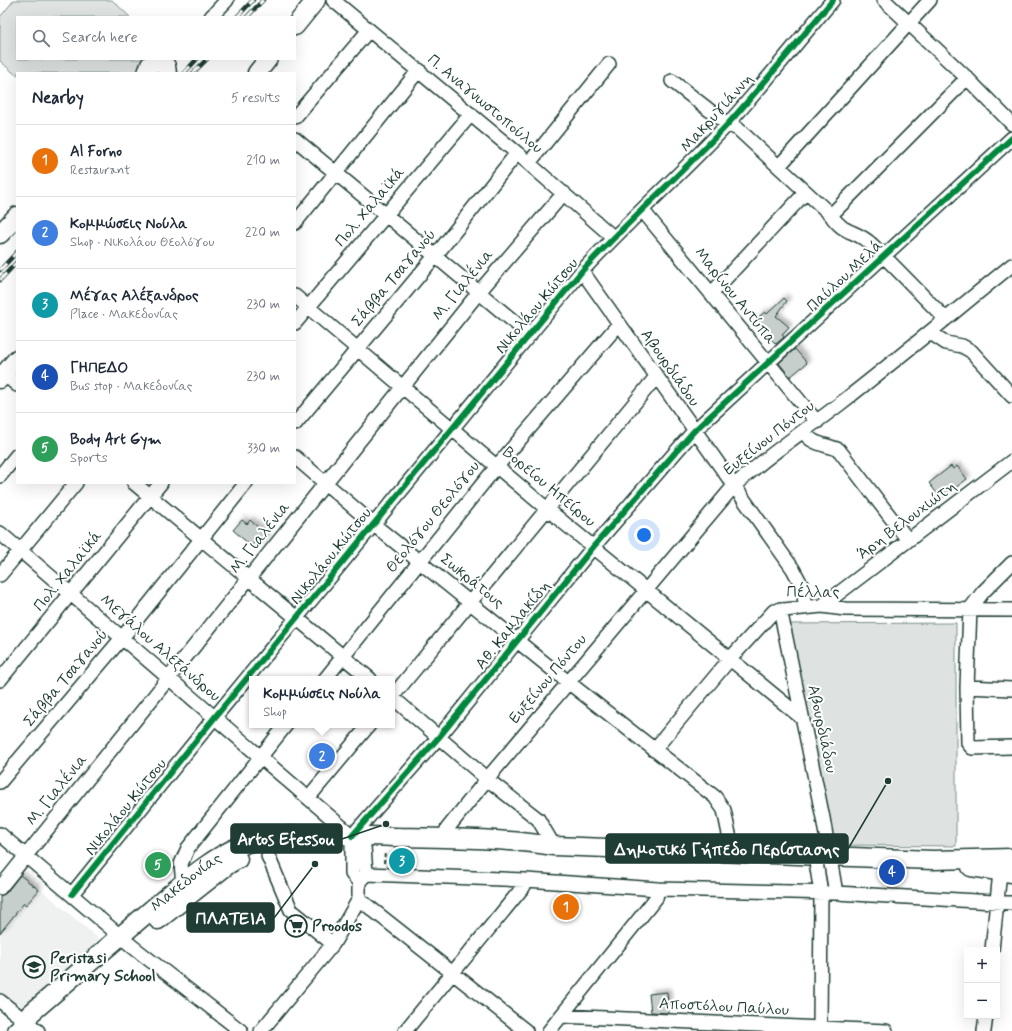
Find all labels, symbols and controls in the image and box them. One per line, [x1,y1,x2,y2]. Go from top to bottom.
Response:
search box [16,16,296,60]
icon: search [30,27,52,49]
text: Search here [62,28,138,48]
street label: Π. Αναγνωστοπούλου [423,50,547,158]
street label: Μακρυγιάννη [676,69,758,157]
text: Nearby [32,87,84,109]
text: 5 results [231,90,280,107]
text: Al Forno [70,142,122,162]
text: 1 [42,152,48,169]
text: 210 m [246,152,280,169]
text: Restaurant [70,162,130,179]
street label: Πολ. Χαλαϊκά [330,163,410,251]
text: Κομμώσεις Νούλα [70,214,188,234]
text: 2 [42,224,48,241]
text: 220 m [245,224,280,241]
street label: Σάββα Τσαγανού [347,225,441,331]
text: Shop · Νικολάου Θεολόγου [70,234,214,251]
street label: Παύλου Μελά [802,235,888,317]
street label: Μαρίνου Αντύπα [689,243,781,349]
street label: Μ. Γιαλένια [427,244,498,325]
street label: Νικολάου Κώτσου [491,254,583,358]
text: Μέγας Αλέξανδρος [70,286,199,306]
text: 3 [42,296,48,313]
text: 230 m [246,296,280,313]
text: Place · Μακεδονίας [70,306,178,323]
street label: Αβουρδιάδου [636,325,704,411]
text: ΓΗΠΕΔΟ [70,358,128,378]
text: 4 [41,368,49,385]
text: 230 m [246,368,280,385]
text: Bus stop · Μακεδονίας [70,378,192,395]
street label: Ευξείνου Πόντου [719,396,819,480]
text: Body Art Gym [70,430,162,450]
text: 5 [41,440,49,457]
text: 330 m [247,440,280,457]
street label: Βορείου Ηπείρου [498,442,600,532]
text: Sports [70,450,108,467]
street label: Θεολόγου Θεολόγου [381,457,485,577]
street label: Άρη Βελουχιώτη [853,476,961,564]
street label: Μ. Γιαλένια [224,497,295,579]
street label: Νικολάου Κώτσου [285,503,377,609]
your location [634,525,654,545]
street label: Πολ. Χαλαϊκά [29,526,107,616]
street label: Σωκράτους [436,549,508,613]
street label: Αθ. Καμλακίδη [471,576,555,674]
street label: Πέλλας [787,581,839,603]
street label: Μεγάλου Αλεξάνδρου [95,590,225,706]
street label: Σάββα Τσαγανού [19,625,113,731]
street label: Ευξείνου Πόντου [504,630,592,728]
popup [249,676,395,728]
street label: Αβουρδιάδου [802,683,842,775]
text: Κομμώσεις Νούλα [263,684,381,704]
text: Shop [263,704,287,721]
pin: 2 [309,741,335,771]
street label: Μ. Γιαλένια [21,749,92,830]
street label: Νικολάου Κώτσου [80,754,172,860]
callout: Artos Efessou [231,824,342,853]
text: Artos Efessou [237,829,335,851]
callout: Δημοτικό Γήπεδο Περίστασης [606,834,848,863]
text: Δημοτικό Γήπεδο Περίστασης [613,839,840,861]
pin: 3 [389,846,415,876]
street label: Μακεδονίας [146,847,225,917]
pin: 5 [145,850,171,880]
pin: 4 [879,857,905,887]
pin: 1 [553,892,579,922]
callout: ΠΛΑΤΕΙΑ [187,903,274,932]
text: ΠΛΑΤΕΙΑ [196,908,266,930]
supermarket icon: Proodos [283,913,309,939]
place label: Proodos [312,916,362,937]
map controls [964,947,1000,1019]
button: + [964,947,1000,983]
place label: Peristasi Primary School [50,948,156,987]
school or university icon: Peristasi Primary School [21,954,47,980]
button: − [964,983,1000,1019]
street label: Αποστόλου Παύλου [659,993,789,1021]

